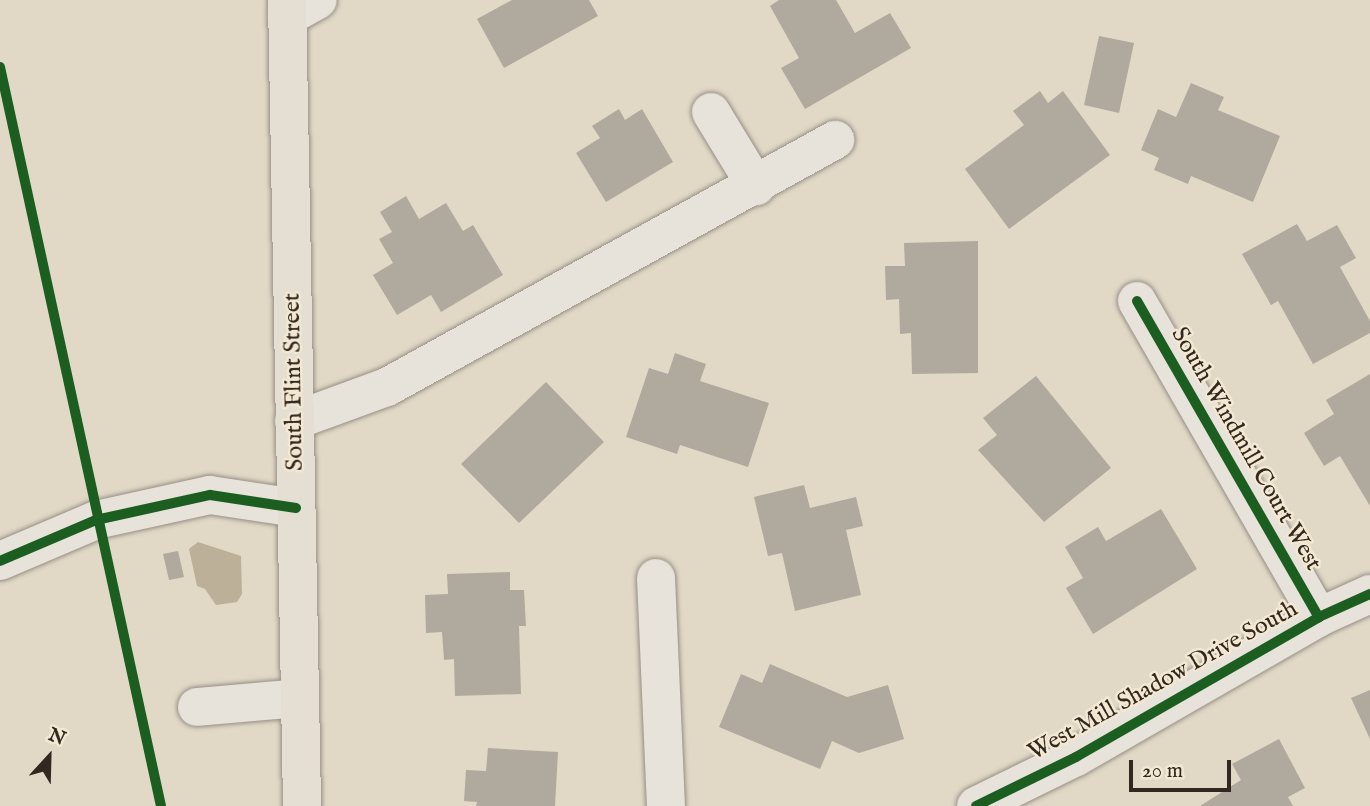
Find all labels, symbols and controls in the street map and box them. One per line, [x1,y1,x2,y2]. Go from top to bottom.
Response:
street label: South Flint Street [278,293,310,471]
street label: South Windmill Court West [1164,322,1328,576]
street label: West Mill Shadow Drive South [1023,595,1303,767]
north arrow [14,722,84,792]
text: N [45,723,69,752]
scale bar [1132,746,1234,790]
text: 20 m [1142,758,1183,785]

